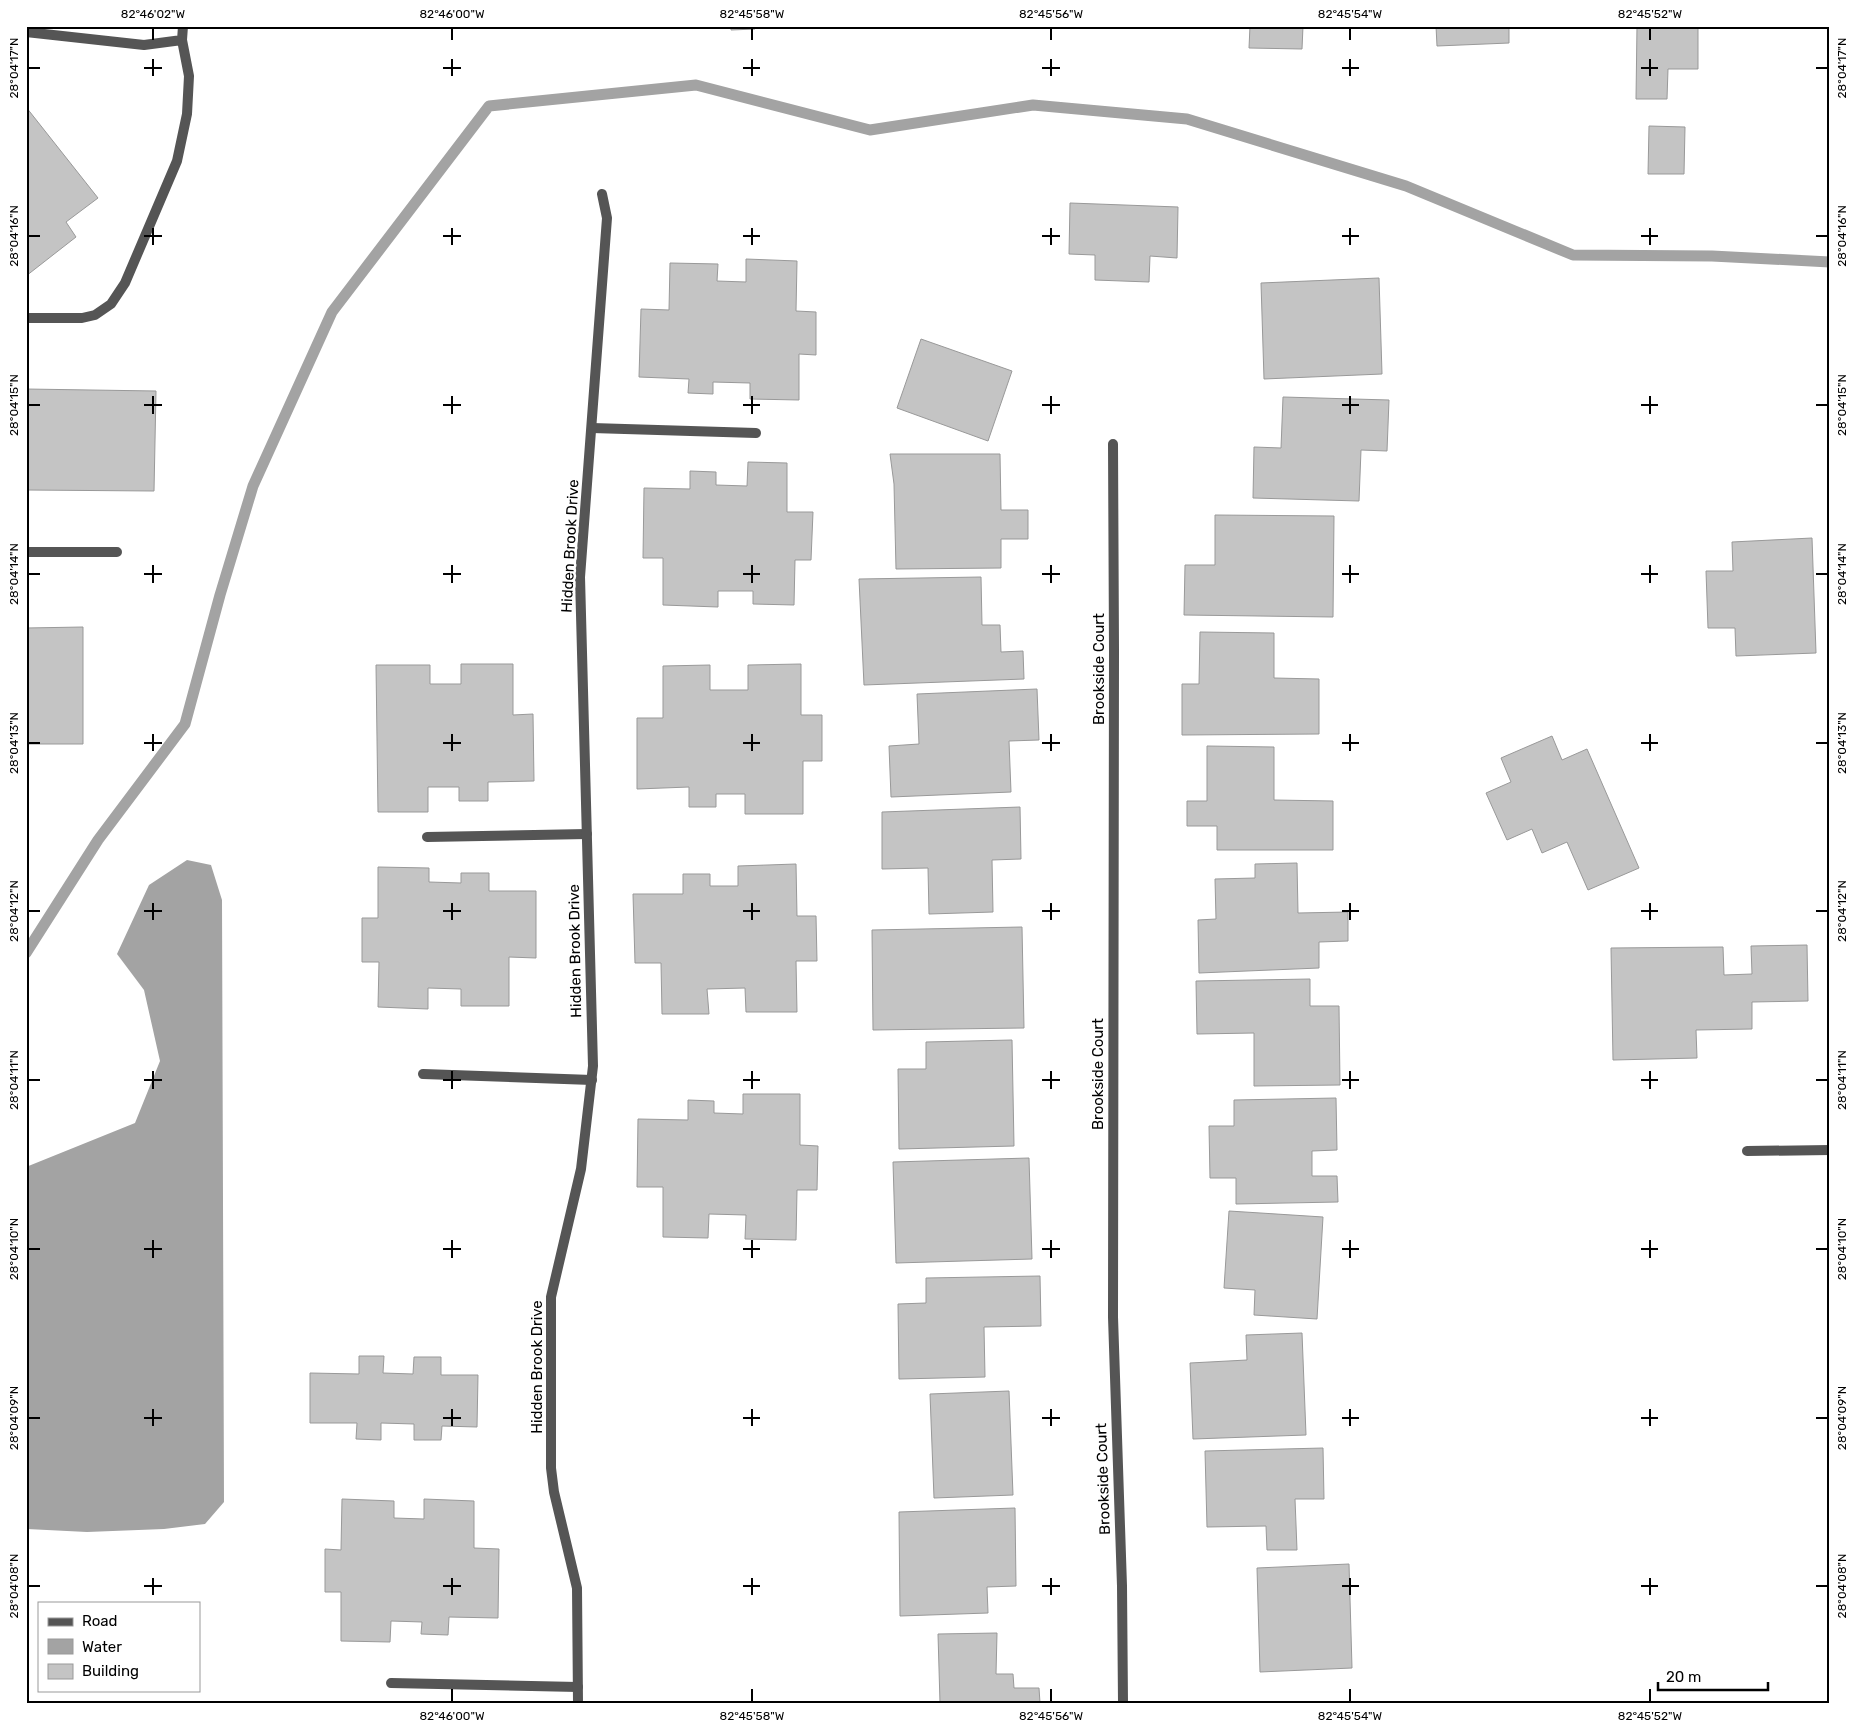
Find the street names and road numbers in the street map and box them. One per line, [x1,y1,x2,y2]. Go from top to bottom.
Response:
street label: Hidden Brook Drive [558,479,582,613]
street label: Brookside Court [1090,613,1108,725]
street label: Hidden Brook Drive [565,884,585,1018]
street label: Brookside Court [1089,1018,1107,1130]
street label: Hidden Brook Drive [528,1300,546,1434]
street label: Brookside Court [1092,1423,1114,1535]

